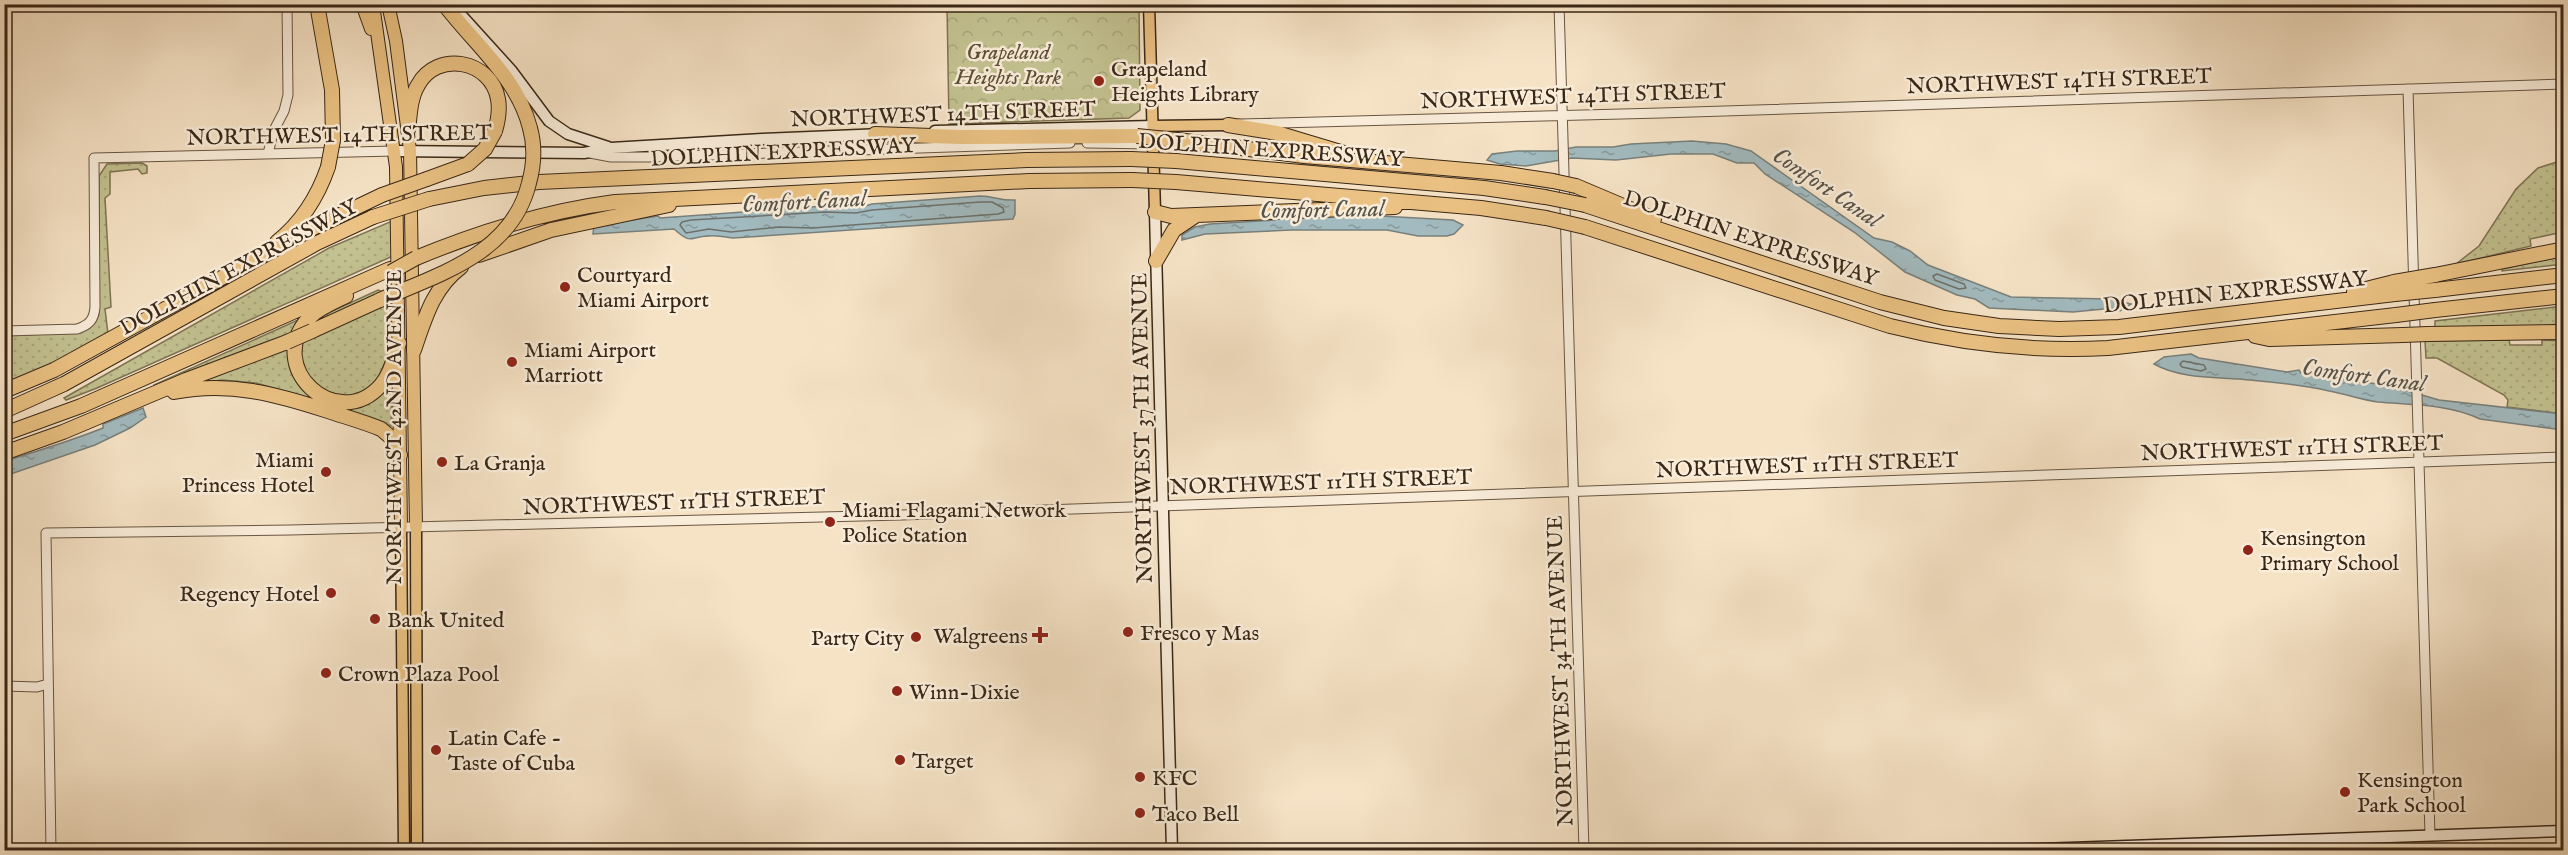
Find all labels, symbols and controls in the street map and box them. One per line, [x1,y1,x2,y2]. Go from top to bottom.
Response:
park label: Grapeland Heights Park [954,39,1061,92]
place label: Grapeland Heights Library [1111,56,1259,109]
street label: NORTHWEST 14TH STREET [1906,63,2212,101]
marker: Grapeland Heights Library [1092,74,1106,88]
street label: NORTHWEST 14TH STREET [1420,78,1726,116]
street label: NORTHWEST 14TH STREET [790,96,1096,134]
street label: NORTHWEST 14TH STREET [186,119,492,153]
street label: DOLPHIN EXPRESSWAY [1137,128,1405,174]
street label: DOLPHIN EXPRESSWAY [650,132,918,174]
water label: Comfort Canal [1766,141,1888,237]
water label: Comfort Canal [741,184,869,221]
street label: DOLPHIN EXPRESSWAY [1620,185,1882,294]
street label: DOLPHIN EXPRESSWAY [115,193,364,343]
water label: Comfort Canal [1260,194,1387,227]
place label: Courtyard Miami Airport [577,262,709,315]
street label: DOLPHIN EXPRESSWAY [2102,265,2370,321]
street label: NORTHWEST 42ND AVENUE [381,269,409,585]
street label: NORTHWEST 37TH AVENUE [1126,272,1160,584]
marker: Courtyard Miami Airport [558,280,572,294]
place label: Miami Airport Marriott [524,337,656,390]
water label: Comfort Canal [2300,352,2430,401]
marker: Miami Airport Marriott [505,355,519,369]
street label: NORTHWEST 11TH STREET [2140,430,2444,468]
place label: Miami Princess Hotel [182,447,314,500]
street label: NORTHWEST 11TH STREET [1655,447,1959,485]
place label: La Granja [454,450,546,478]
marker: La Granja [435,455,449,469]
street label: NORTHWEST 11TH STREET [1169,464,1473,502]
marker: Miami Princess Hotel [319,465,333,479]
street label: NORTHWEST 11TH STREET [522,484,826,522]
place label: Miami Flagami Network Police Station [842,497,1067,550]
marker: Miami Flagami Network Police Station [823,515,837,529]
street label: NORTHWEST 34TH AVENUE [1542,515,1580,827]
place label: Kensington Primary School [2260,525,2399,578]
marker: Kensington Primary School [2241,543,2255,557]
place label: Regency Hotel [179,581,319,609]
marker: Regency Hotel [324,586,338,600]
place label: Bank United [387,607,505,635]
marker: Bank United [368,612,382,626]
place label: Fresco y Mas [1140,620,1259,648]
place label: Walgreens [933,623,1028,651]
place label: Party City [811,625,904,653]
marker: Fresco y Mas [1121,625,1135,639]
marker: Walgreens [1033,628,1047,642]
marker: Party City [909,630,923,644]
place label: Crown Plaza Pool [338,661,499,689]
marker: Crown Plaza Pool [319,666,333,680]
place label: Winn-Dixie [909,679,1020,707]
marker: Winn-Dixie [890,684,904,698]
place label: Latin Cafe - Taste of Cuba [448,725,576,778]
marker: Latin Cafe - Taste of Cuba [429,743,443,757]
place label: Target [912,748,974,776]
marker: Target [893,753,907,767]
place label: KFC [1152,765,1198,793]
place label: Kensington Park School [2357,767,2466,820]
marker: KFC [1133,770,1147,784]
marker: Kensington Park School [2338,785,2352,799]
place label: Taco Bell [1152,801,1239,829]
marker: Taco Bell [1133,806,1147,820]

